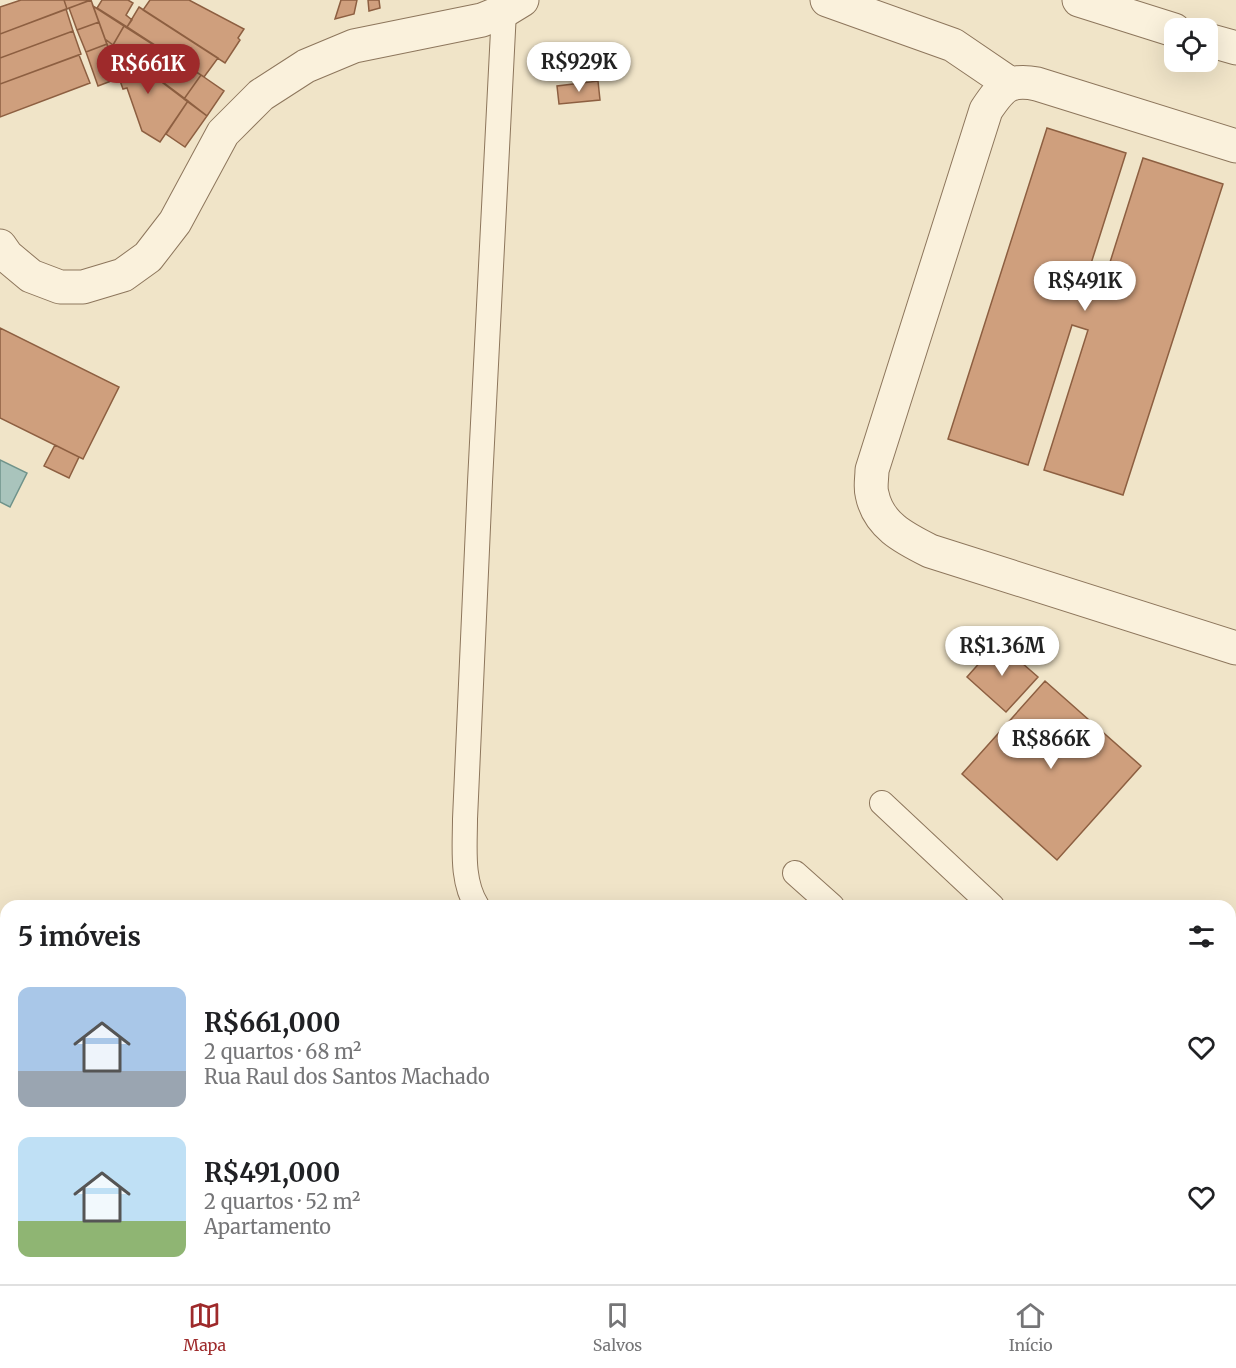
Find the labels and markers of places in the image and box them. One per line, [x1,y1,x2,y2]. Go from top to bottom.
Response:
pin: R$929K [530,42,628,93]
pin: R$661K [99,44,197,95]
pin: R$491K [1036,261,1134,312]
pin: R$1.36M [947,626,1057,677]
pin: R$866K [1002,719,1100,770]

